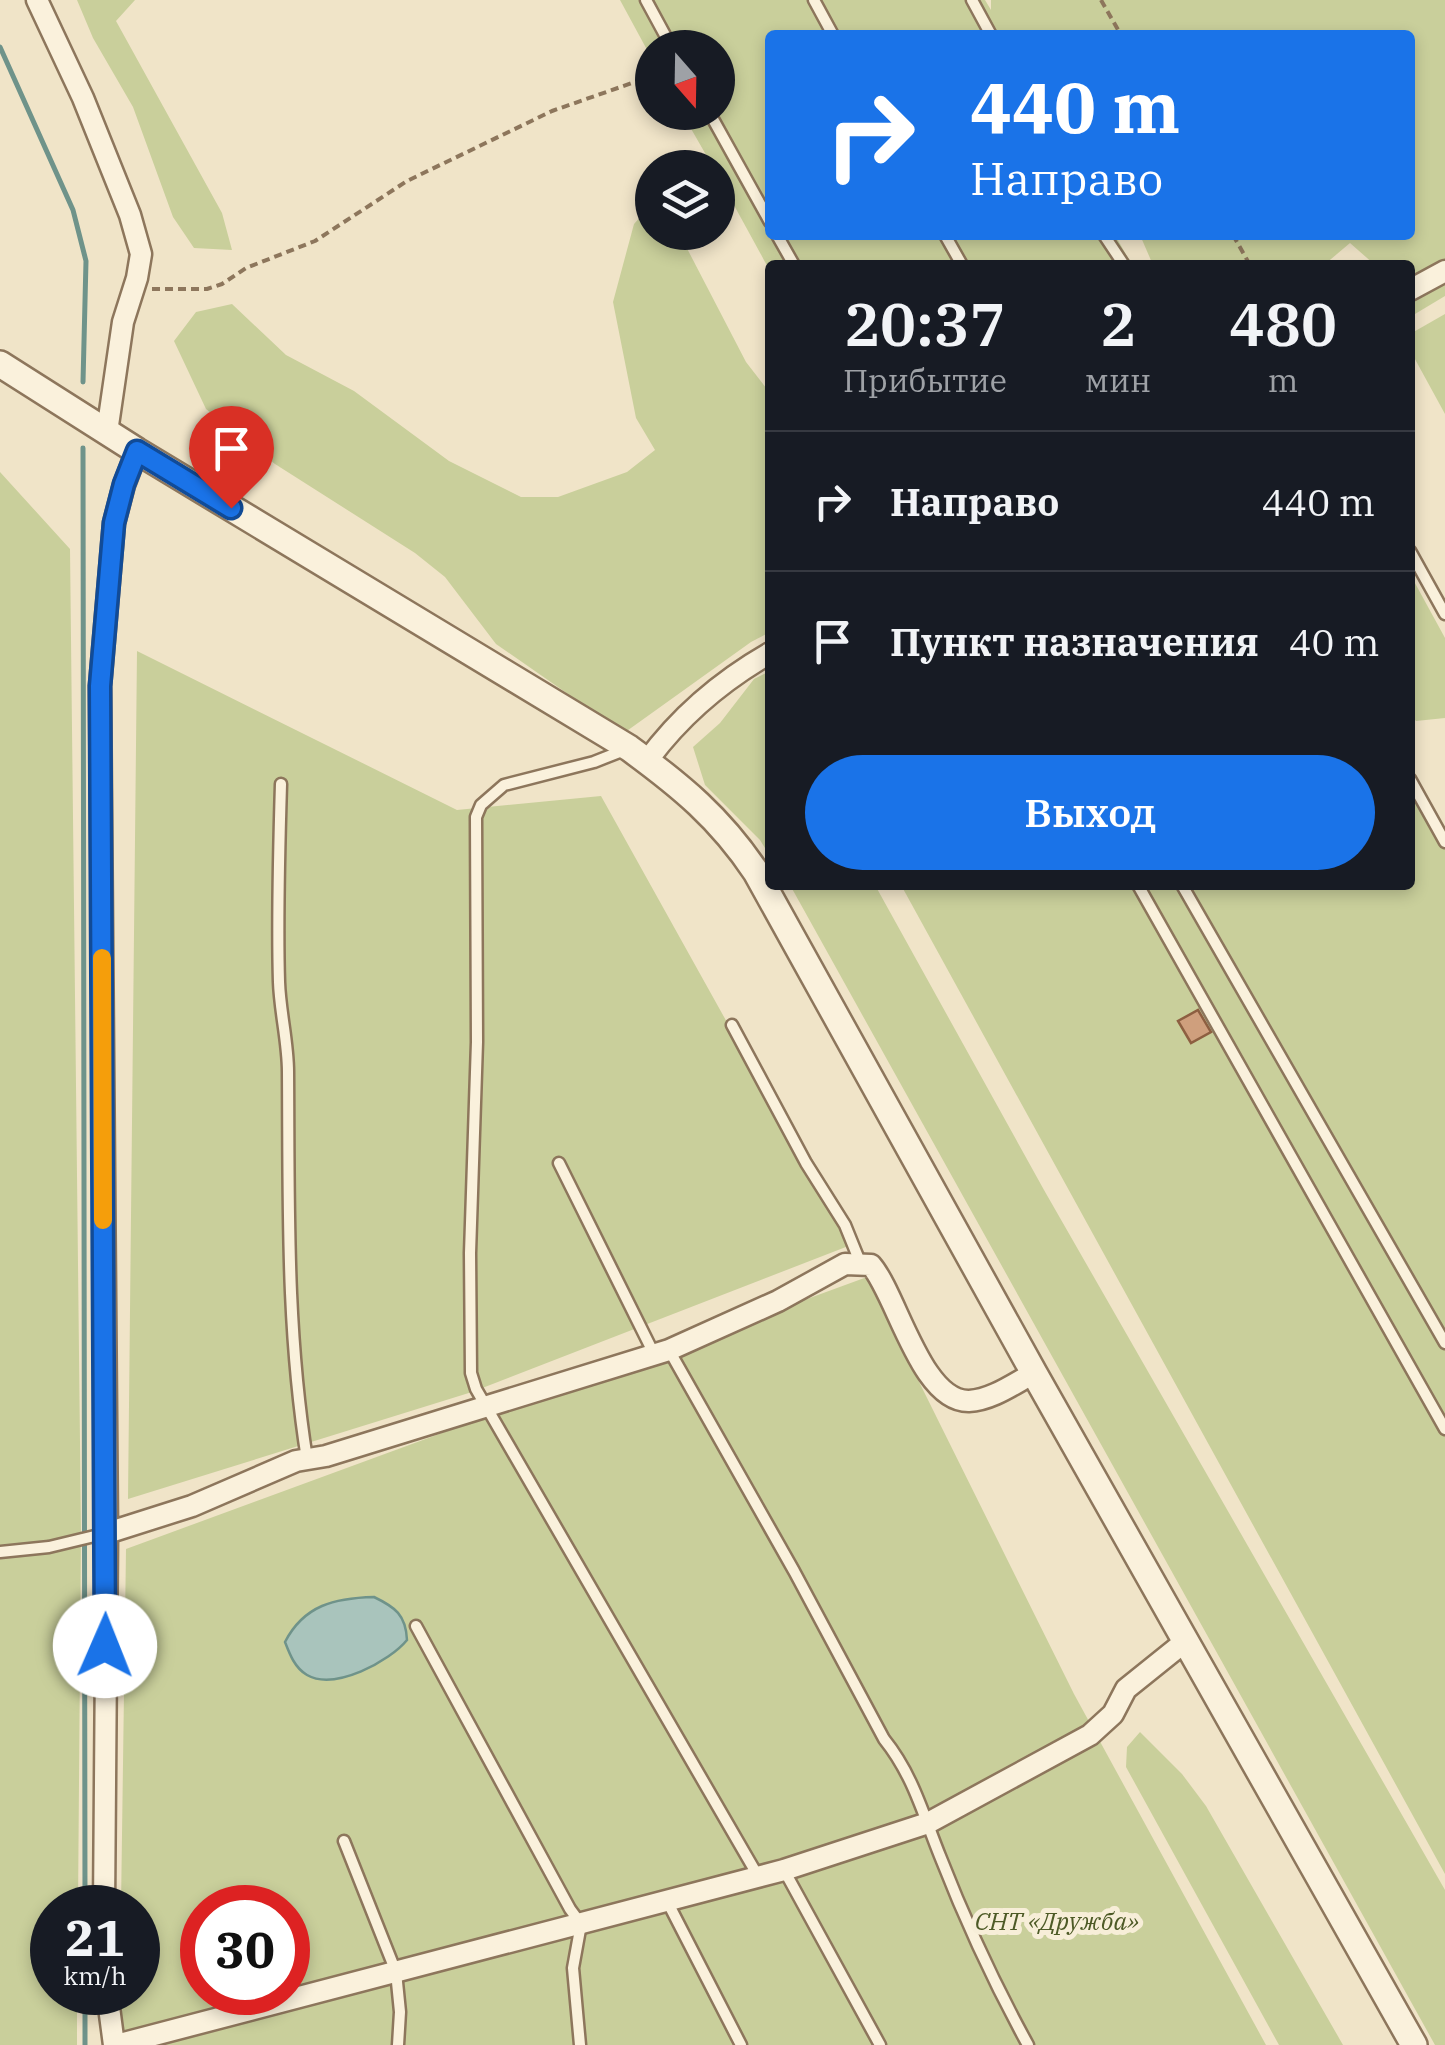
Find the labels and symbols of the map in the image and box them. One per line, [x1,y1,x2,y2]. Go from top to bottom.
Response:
north arrow [635,30,735,130]
pin [189,406,274,509]
position arrow [53,1594,157,1698]
speed limit sign: 30 [180,1885,310,2015]
park label: СНТ «Дружба» [975,1904,1139,1937]

